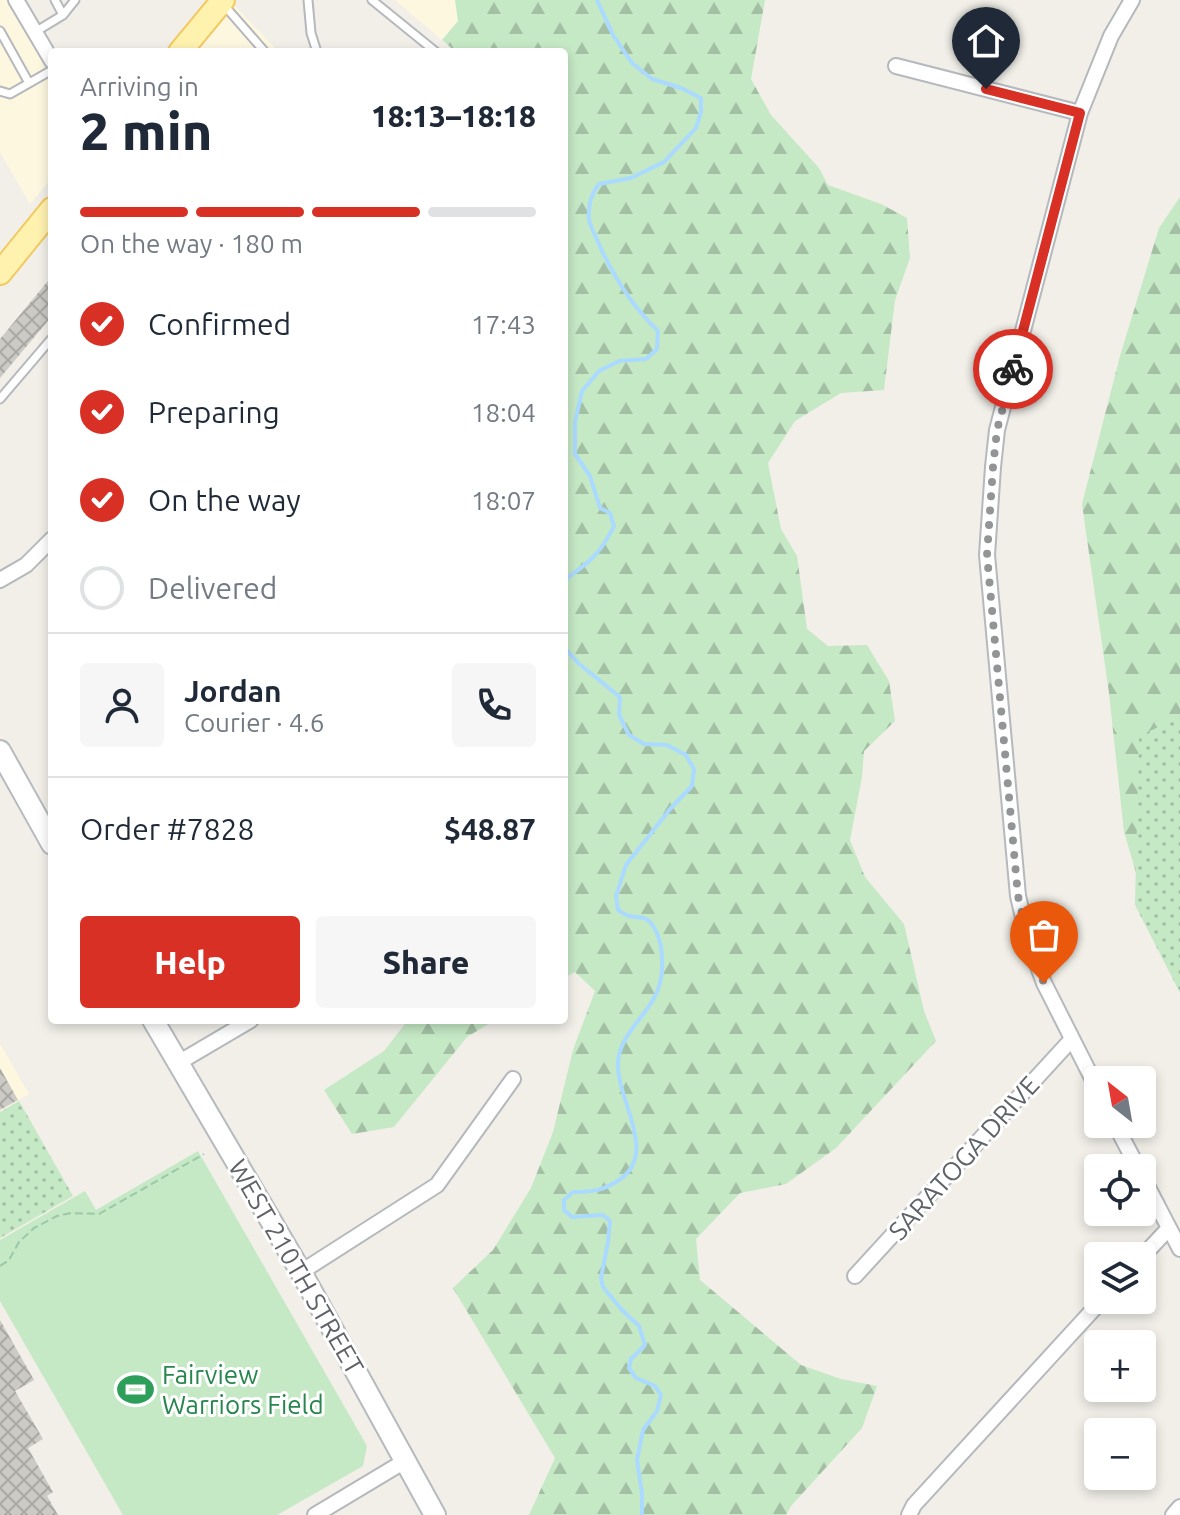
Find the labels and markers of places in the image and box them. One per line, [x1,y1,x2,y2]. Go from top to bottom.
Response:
pin [952,7,1020,89]
pin [1010,901,1078,983]
place label: Fairview Warriors Field [162,1360,324,1419]
sports icon: Fairview Warriors Field [117,1371,155,1409]

